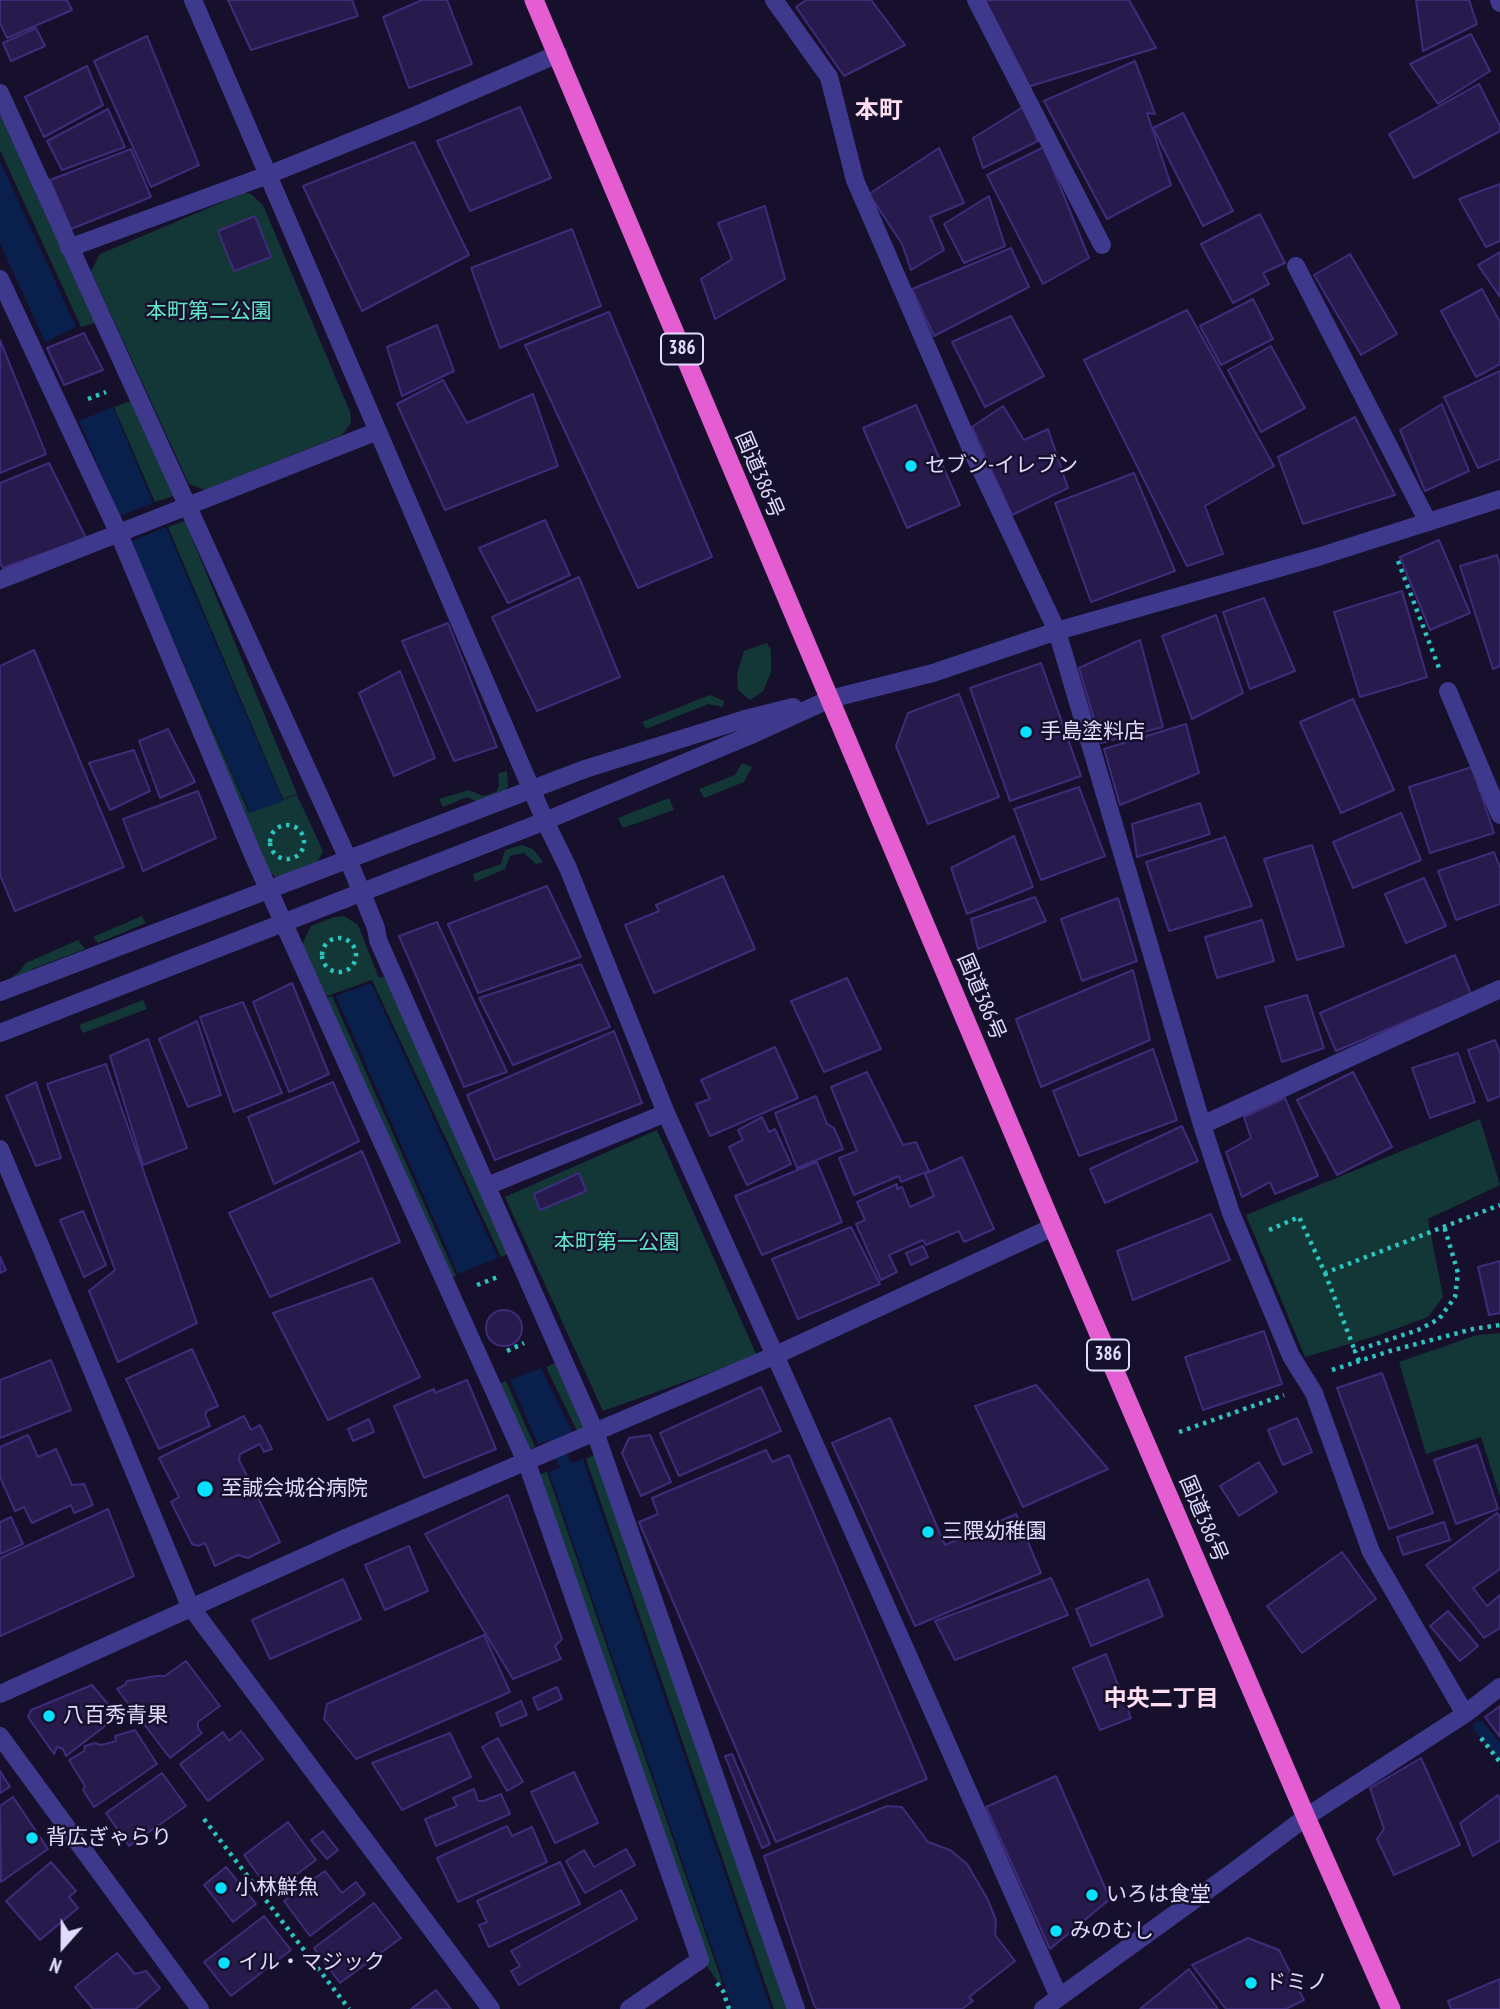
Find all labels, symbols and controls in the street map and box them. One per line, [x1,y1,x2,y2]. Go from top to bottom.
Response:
district label: 本町 [855,97,903,125]
park label: 本町第二公園 [146,299,272,325]
road number: 386 [661,334,703,364]
street label: 国道386号 [730,428,788,522]
place label: セブン-イレブン [925,453,1078,479]
marker: セブン-イレブン [903,458,919,474]
place label: 手島塗料店 [1040,719,1145,745]
marker: 手島塗料店 [1018,724,1034,740]
street label: 国道386号 [952,950,1010,1044]
park label: 本町第一公園 [554,1230,680,1256]
road number: 386 [1087,1340,1129,1371]
street label: 国道386号 [1174,1472,1232,1566]
place label: 至誠会城谷病院 [221,1476,368,1502]
marker: 至誠会城谷病院 [195,1479,215,1499]
place label: 三隈幼稚園 [942,1519,1047,1545]
marker: 三隈幼稚園 [920,1524,936,1540]
district label: 中央二丁目 [1104,1685,1218,1713]
place label: 八百秀青果 [63,1703,168,1729]
marker: 八百秀青果 [41,1708,57,1724]
place label: 背広ぎゃらり [46,1825,172,1851]
marker: 背広ぎゃらり [24,1830,40,1846]
place label: 小林鮮魚 [235,1875,319,1901]
marker: 小林鮮魚 [213,1880,229,1896]
place label: いろは食堂 [1106,1882,1211,1908]
marker: いろは食堂 [1084,1887,1100,1903]
north arrow [28,1911,98,1981]
place label: みのむし [1070,1918,1154,1944]
marker: みのむし [1048,1923,1064,1939]
place label: イル・マジック [238,1950,385,1976]
text: N [46,1953,65,1979]
marker: イル・マジック [216,1955,232,1971]
place label: ドミノ [1265,1970,1328,1996]
marker: ドミノ [1243,1975,1259,1991]

